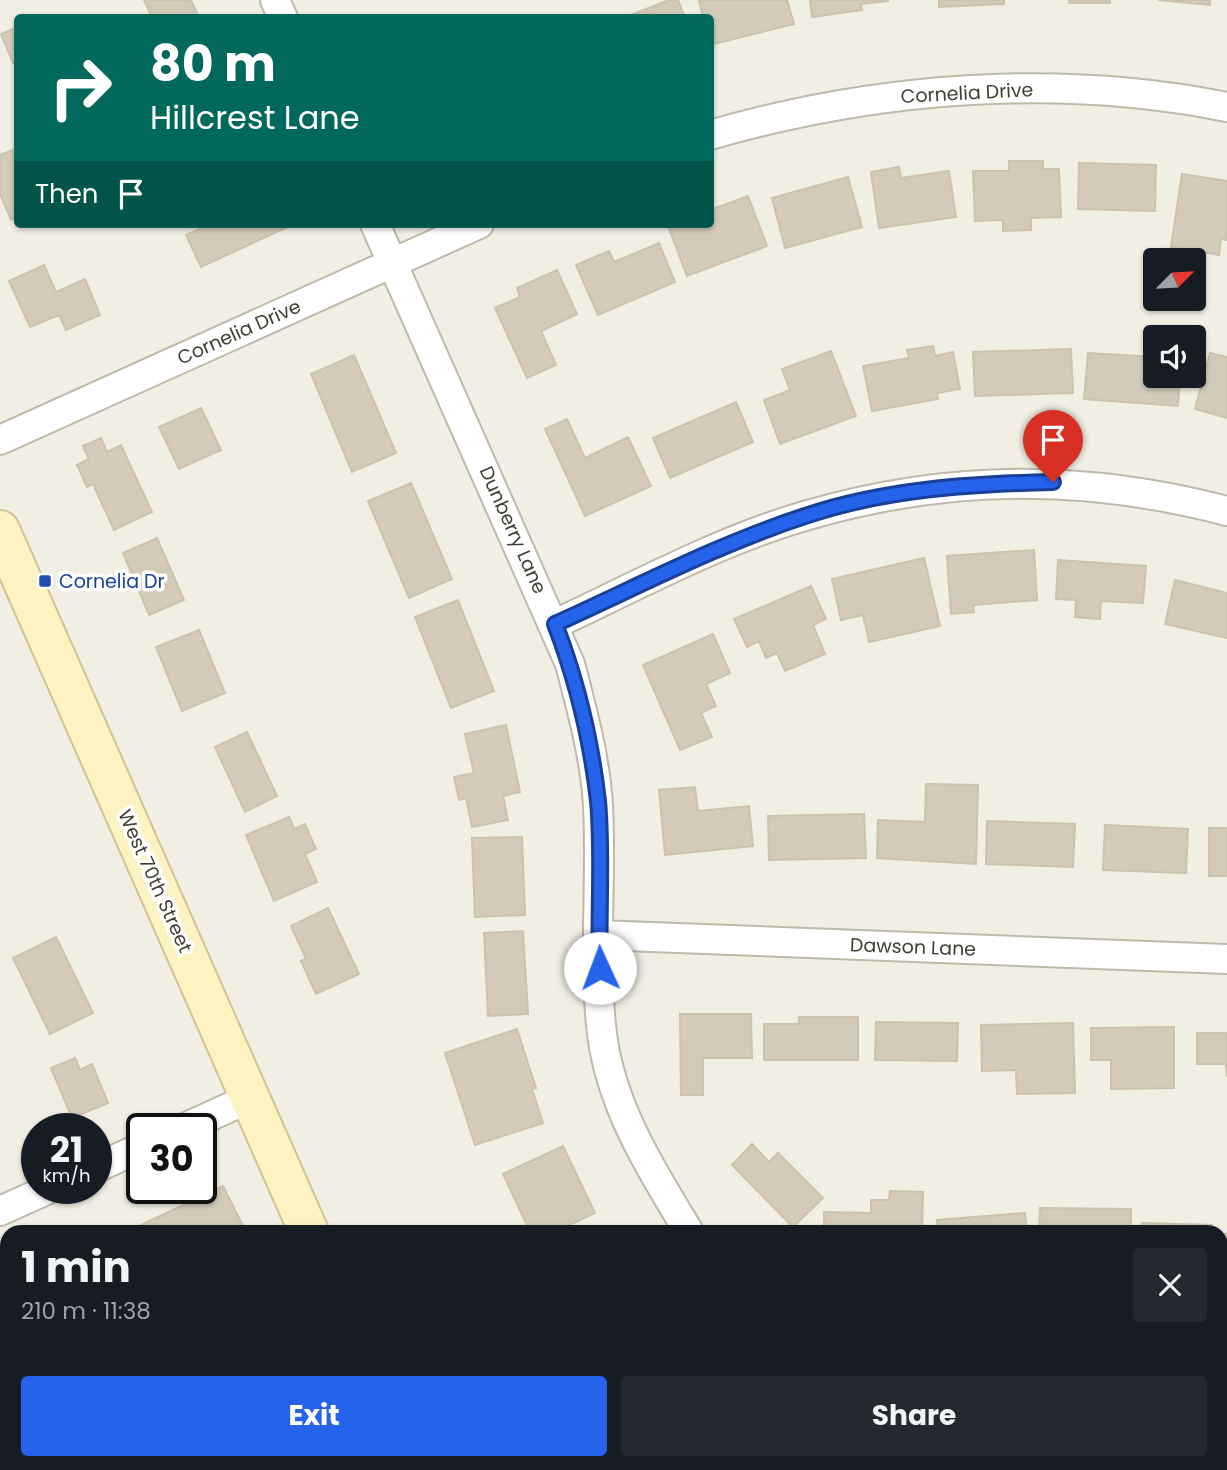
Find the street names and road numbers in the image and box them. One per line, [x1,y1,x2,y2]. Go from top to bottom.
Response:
street label: Cornelia Drive [900,76,1034,110]
street label: Cornelia Drive [173,293,305,371]
street label: Dunberry Lane [473,462,553,598]
street label: West 70th Street [111,805,199,957]
street label: Dawson Lane [849,931,977,963]

